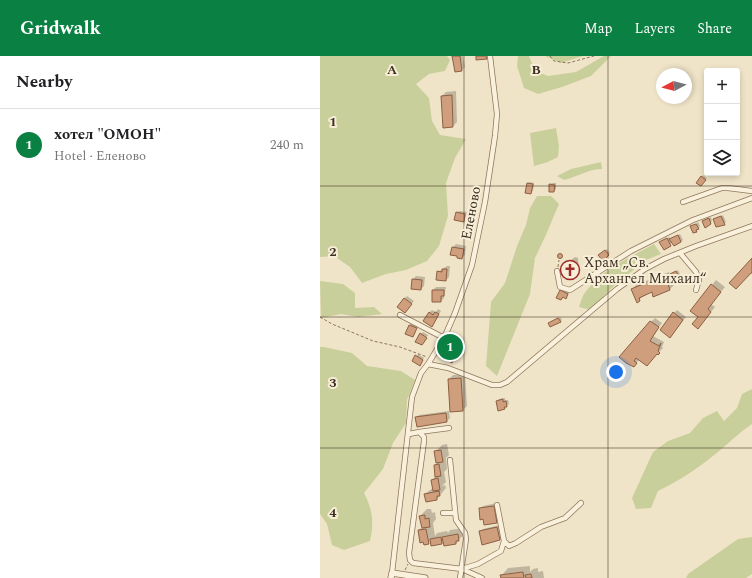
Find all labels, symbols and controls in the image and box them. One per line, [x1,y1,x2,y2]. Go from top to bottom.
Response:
text: Gridwalk [20,14,101,43]
text: Map [584,18,613,39]
text: Layers [635,18,675,39]
text: Share [697,18,732,39]
text: A [387,60,397,80]
text: B [531,60,541,80]
north arrow [656,68,692,104]
map controls [704,68,740,176]
button: + [704,68,740,104]
text: Nearby [16,69,72,95]
button: − [704,104,740,140]
text: 1 [329,112,337,132]
text: хотел "ОМОН" [54,123,161,146]
text: 1 [25,135,33,155]
text: 240 m [270,135,304,155]
button: layers [704,140,740,176]
text: Hotel · Еленово [54,146,146,166]
street label: Еленово [456,185,486,241]
text: 2 [329,242,337,262]
place label: Храм „Св. Архангел Михаил“ [584,252,706,289]
church icon: Храм „Св. Архангел Михаил“ [559,259,581,281]
pin: 1 [437,332,463,362]
your location [606,362,626,382]
text: 3 [329,373,337,393]
text: 4 [329,503,337,523]

